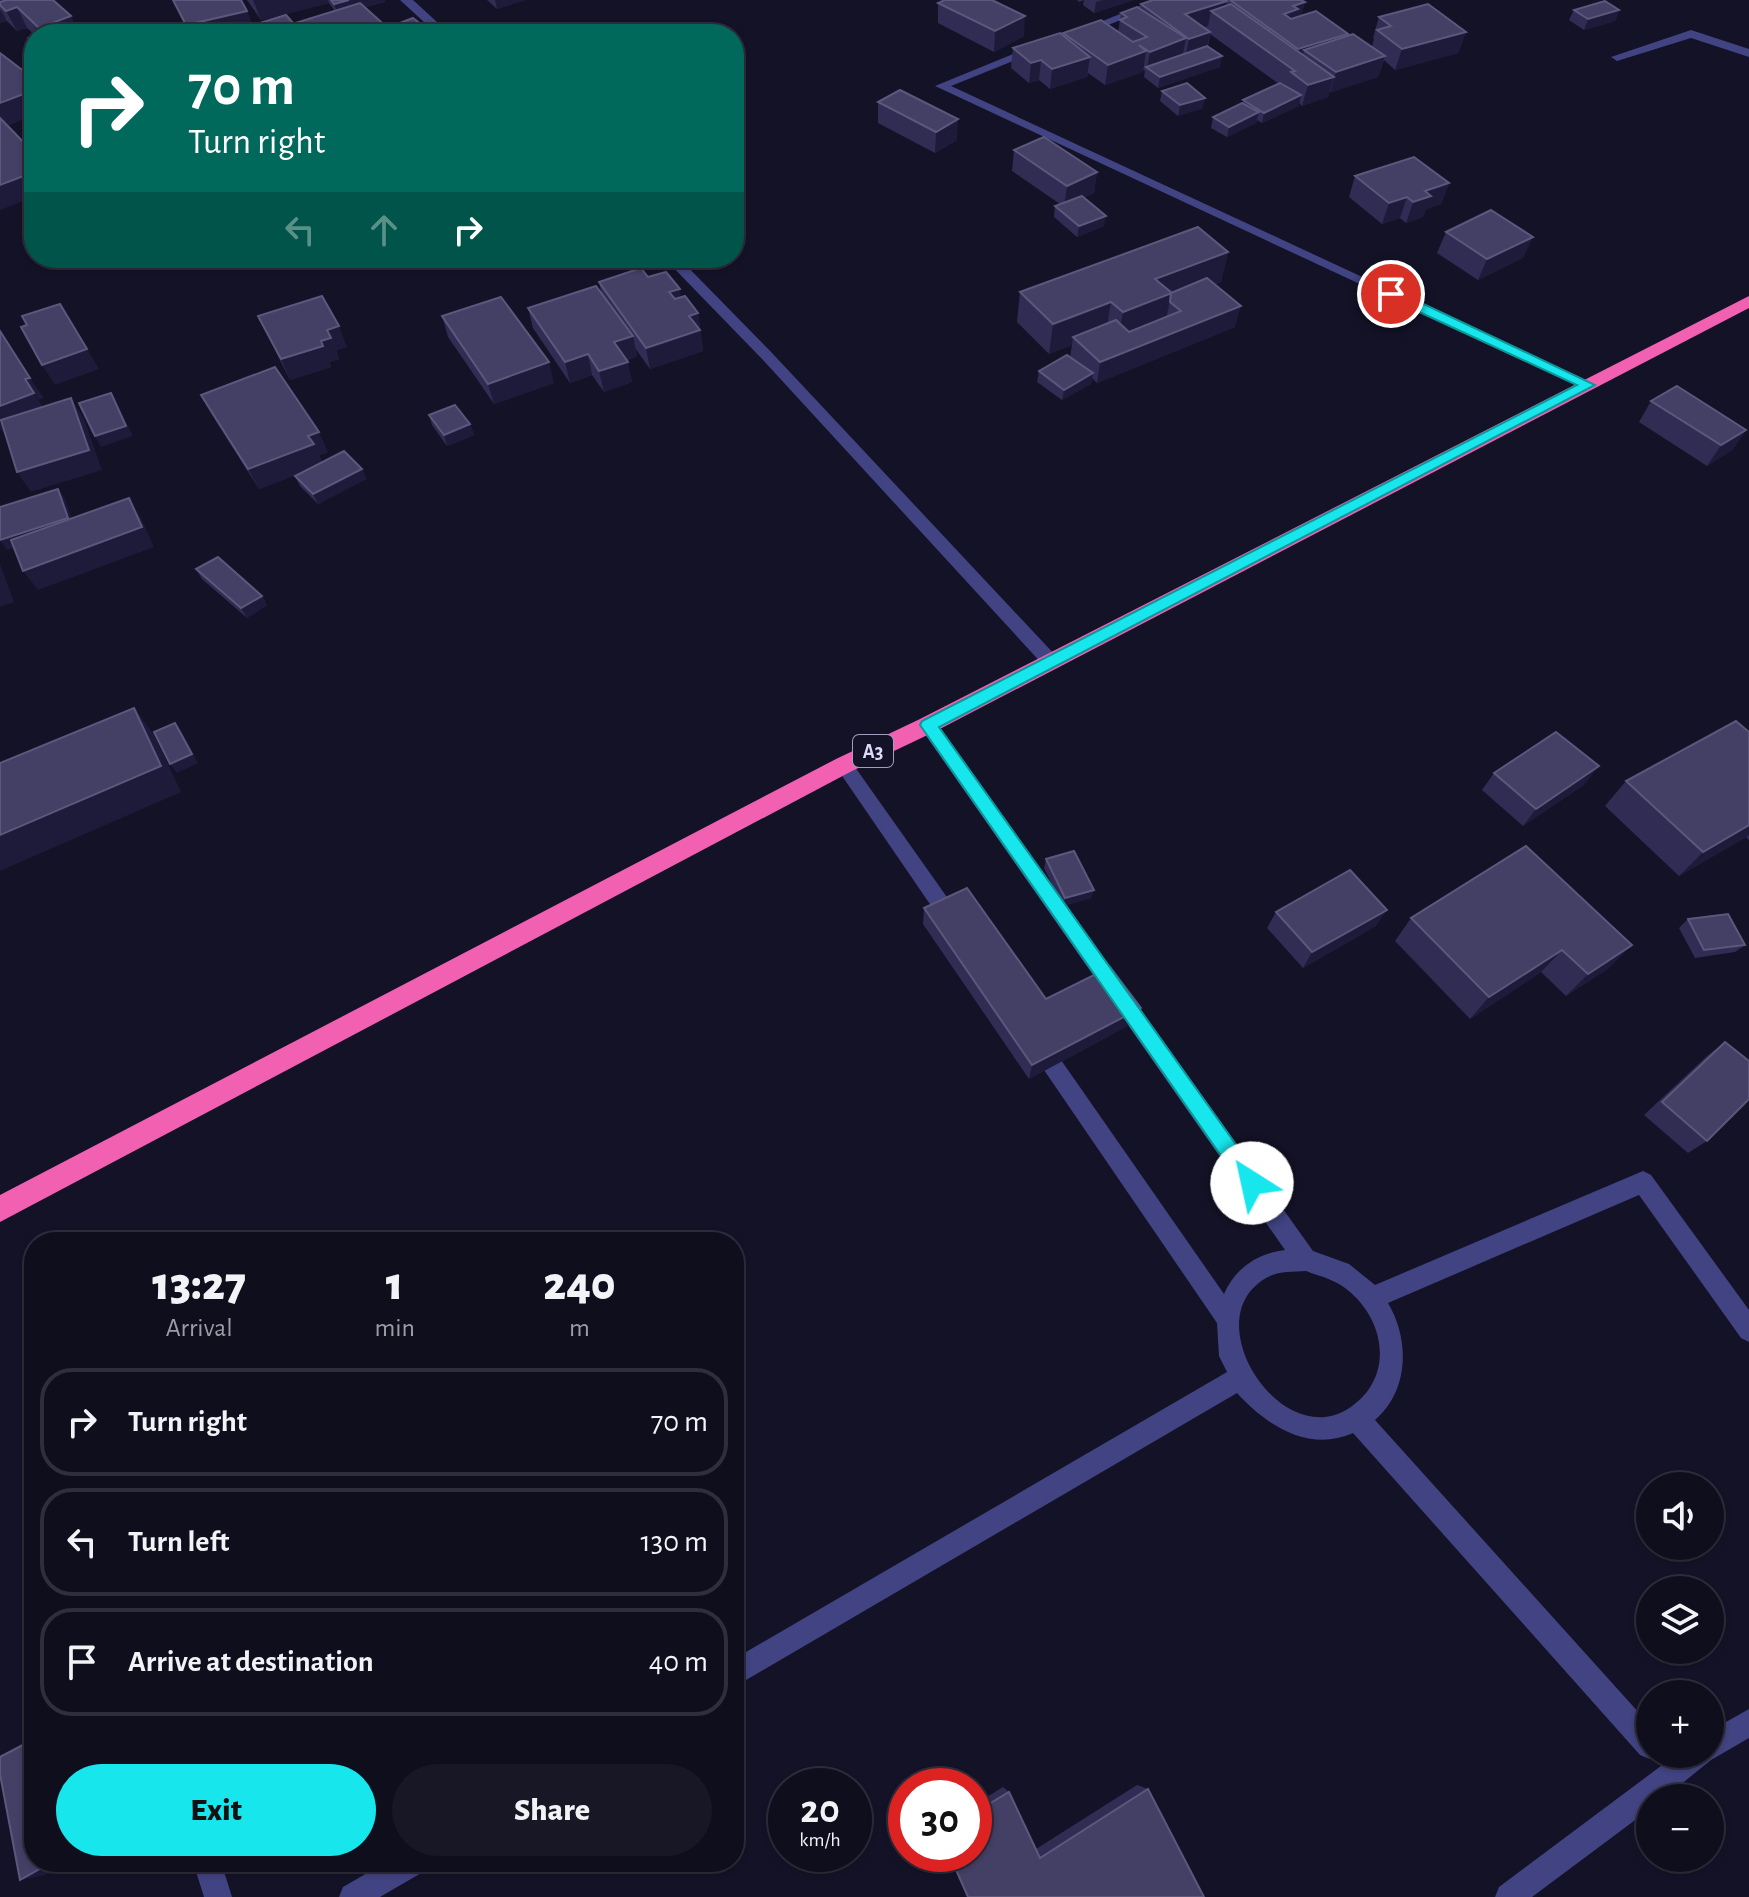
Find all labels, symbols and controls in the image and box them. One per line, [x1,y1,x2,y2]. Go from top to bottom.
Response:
icon: right [56,56,160,160]
text: 70 m [188,59,295,115]
text: Turn right [188,124,325,160]
icon: left [278,208,322,252]
icon: ahead [362,208,406,252]
icon: right [446,208,490,252]
pin [1357,260,1425,328]
icon: arrive [1369,272,1413,316]
road number: A3 [853,735,893,767]
position arrow [1210,1141,1294,1225]
text: 13:27 [152,1261,246,1309]
text: 1 [386,1261,403,1309]
text: 240 [543,1261,616,1309]
text: Arrival [166,1315,233,1341]
text: min [374,1315,415,1341]
text: m [569,1315,590,1341]
icon: right [60,1400,104,1444]
text: Turn right [128,1407,247,1437]
text: 70 m [651,1407,708,1437]
map controls [1636,1472,1724,1872]
button: sound [1636,1472,1724,1560]
icon: left [60,1520,104,1564]
text: Turn left [128,1527,229,1557]
text: 130 m [641,1527,708,1557]
button: layers [1636,1576,1724,1664]
icon: arrive [60,1640,104,1684]
text: Arrive at destination [128,1647,374,1677]
text: 40 m [649,1647,708,1677]
button: + [1636,1680,1724,1768]
button: Exit [56,1764,376,1856]
button: Share [392,1764,712,1856]
speed limit sign: 30 [888,1768,992,1872]
button: − [1636,1784,1724,1872]
text: 20 [800,1790,840,1830]
text: km/h [799,1830,841,1850]

